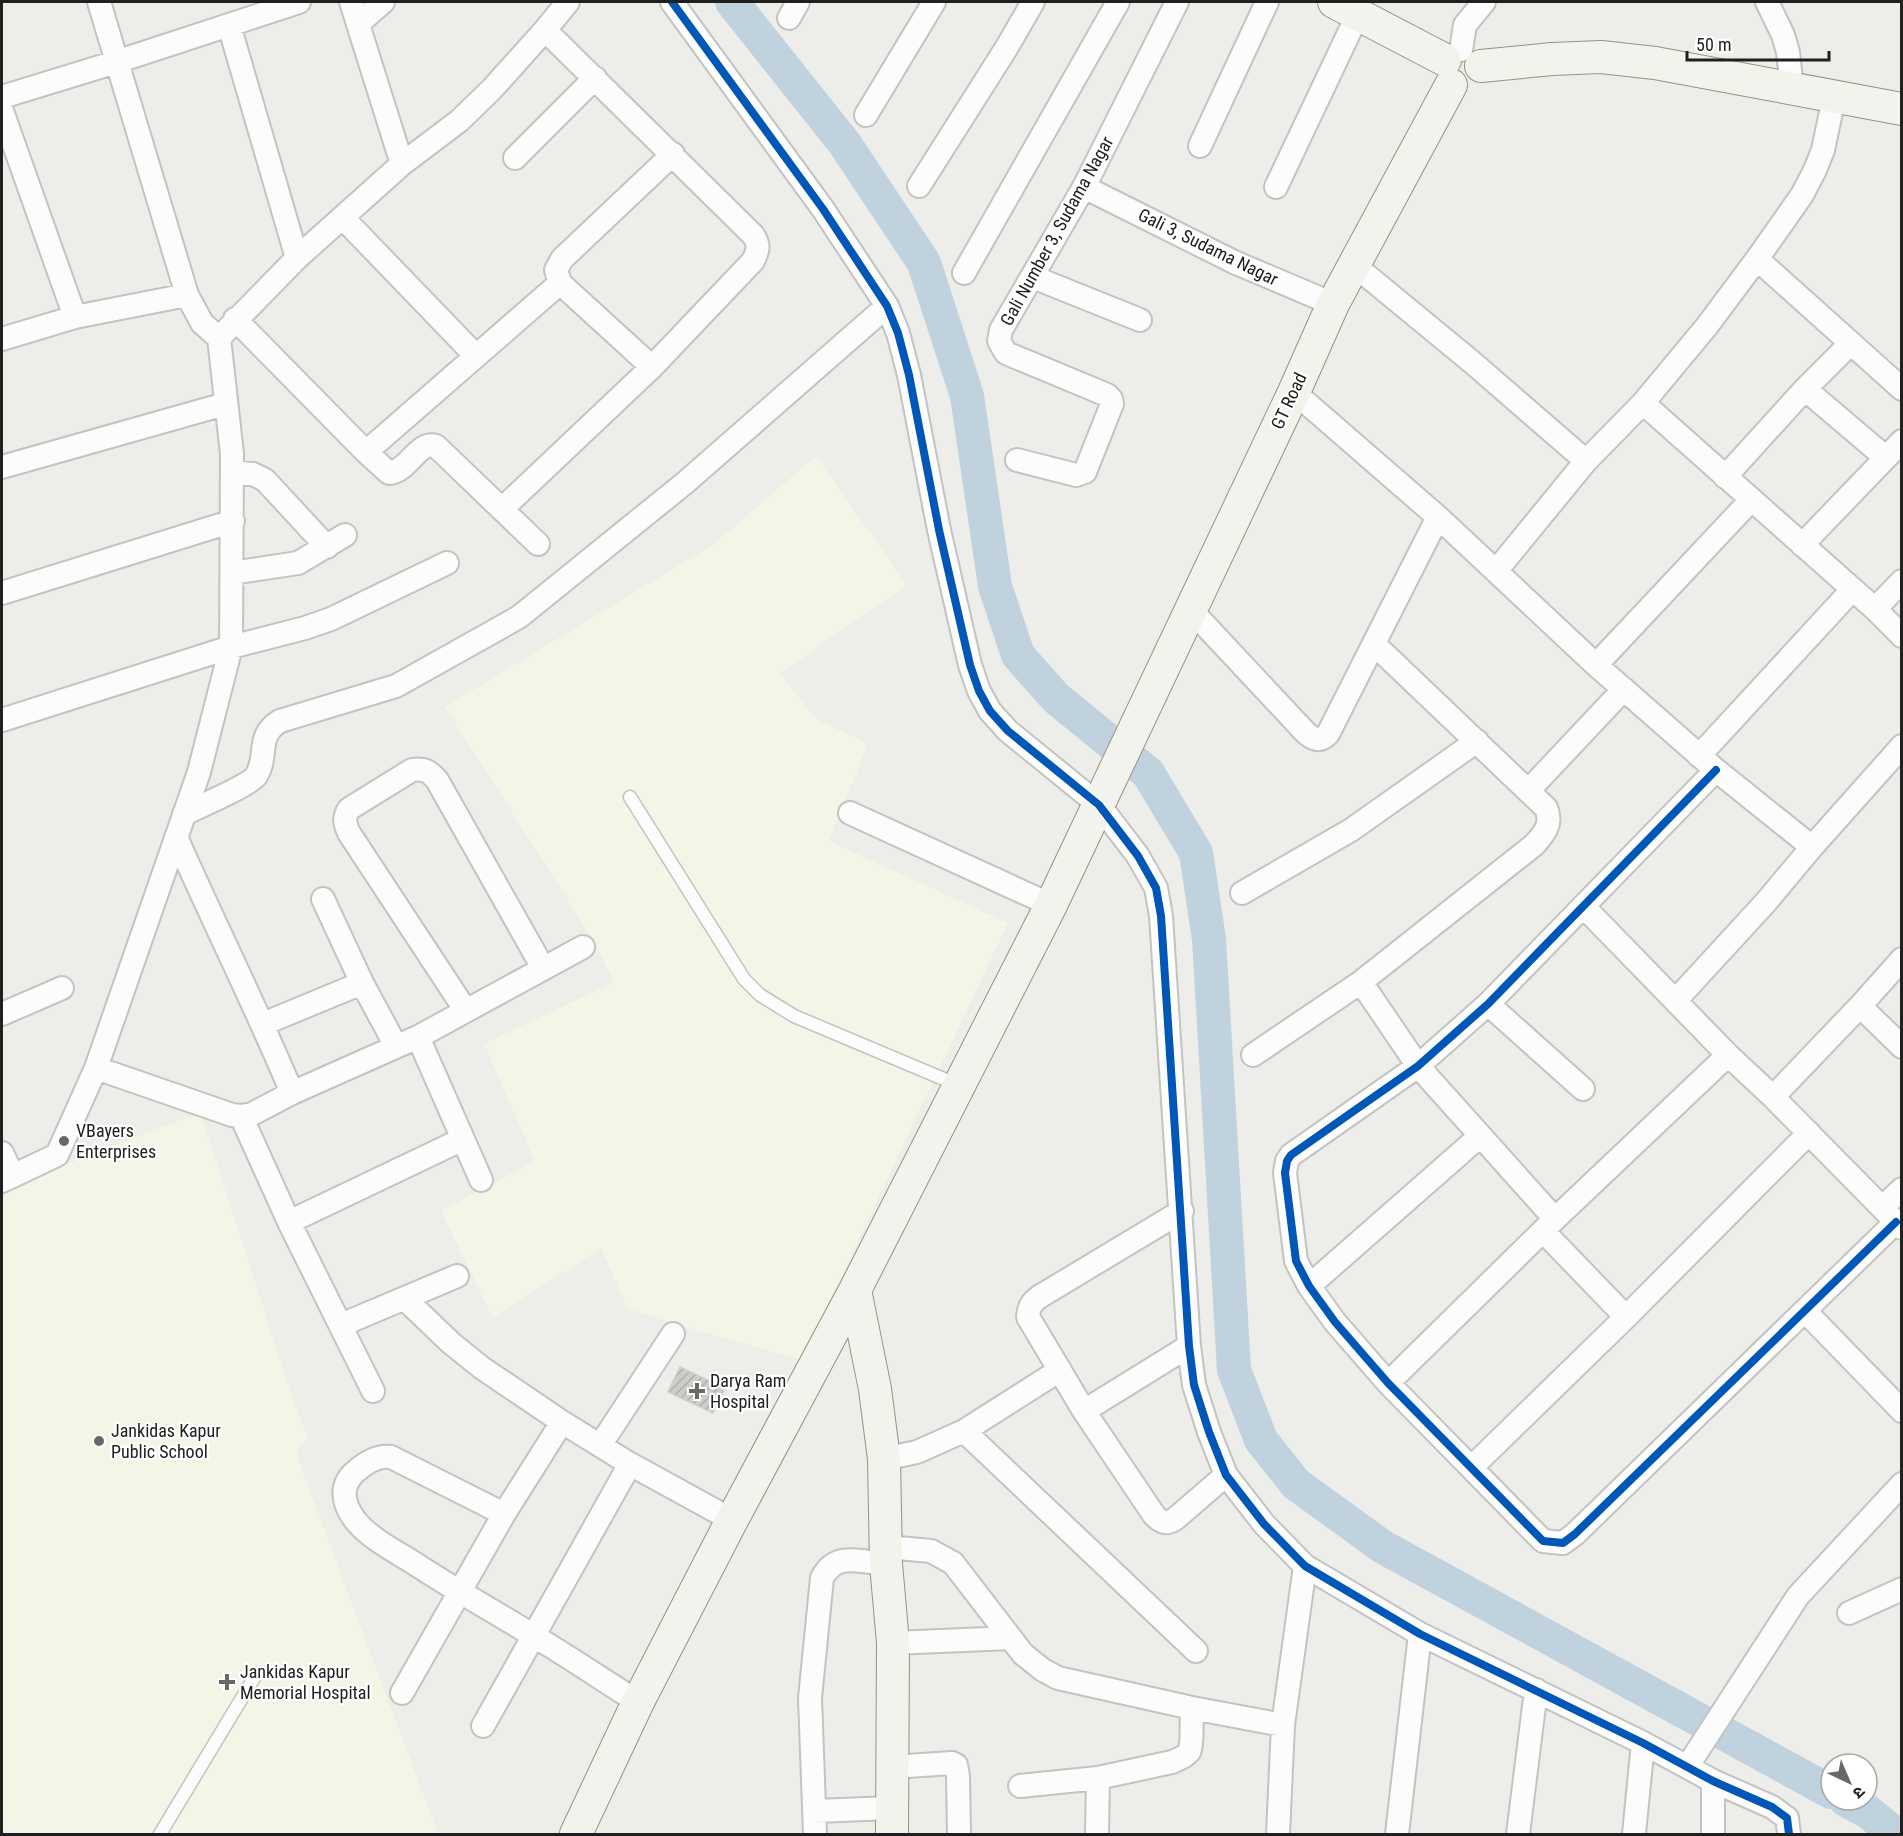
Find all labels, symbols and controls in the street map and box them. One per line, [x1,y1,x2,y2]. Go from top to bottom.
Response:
scale bar [1687,24,1830,62]
text: 50 m [1696,34,1731,55]
street label: Gali Number 3, Sudama Nagar [996,132,1118,329]
street label: Gali 3, Sudama Nagar [1135,204,1282,290]
street label: GT Road [1266,369,1311,432]
place label: VBayers Enterprises [76,1120,156,1162]
marker: VBayers Enterprises [57,1134,71,1148]
place label: Darya Ram Hospital [710,1370,786,1412]
marker: Darya Ram Hospital [688,1382,706,1400]
place label: Jankidas Kapur Public School [111,1420,221,1462]
marker: Jankidas Kapur Public School [92,1434,106,1448]
place label: Jankidas Kapur Memorial Hospital [240,1661,371,1703]
marker: Jankidas Kapur Memorial Hospital [218,1673,236,1691]
north arrow [1819,1752,1879,1812]
text: उ [1849,1782,1869,1803]

